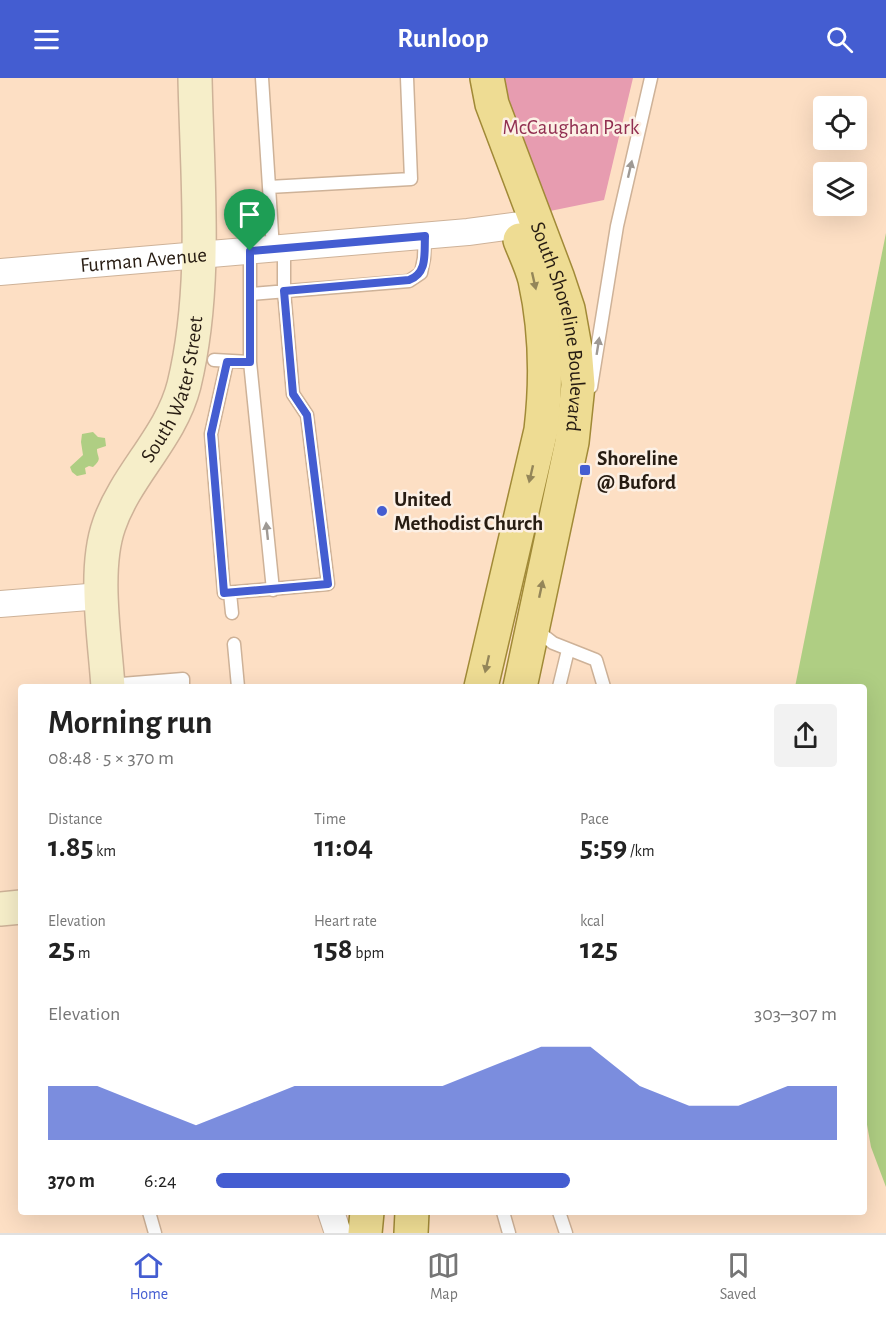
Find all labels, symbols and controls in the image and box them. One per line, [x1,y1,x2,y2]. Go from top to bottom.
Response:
icon: menu [30,23,63,56]
icon: search [823,23,856,56]
text: Runloop [397,25,489,52]
map controls [813,96,867,216]
button: locate [813,96,867,150]
park label: McCaughan Park [503,117,640,138]
one-way arrow [626,160,635,179]
button: layers [813,162,867,216]
pin [224,189,275,251]
icon: arrive [233,198,266,231]
street label: South Shoreline Boulevard [527,219,589,433]
street label: Furman Avenue [79,244,208,276]
one-way arrow [530,272,539,291]
street label: South Water Street [136,315,206,466]
one-way arrow [593,336,602,355]
place label: Shoreline @ Buford [597,448,678,493]
marker: Shoreline @ Buford [578,463,592,477]
one-way arrow [526,465,535,484]
place label: United Methodist Church [394,489,543,534]
marker: United Methodist Church [375,504,389,518]
one-way arrow [262,522,272,541]
one-way arrow [537,579,546,598]
one-way arrow [481,655,491,673]
button: share [774,704,837,767]
text: Morning run [48,707,212,740]
text: 08:48 · 5 × 370 m [48,748,174,768]
text: Distance [48,811,102,827]
text: Time [314,811,346,827]
text: Pace [580,811,609,827]
text: 1.85 [48,832,93,862]
text: 11:04 [314,832,373,862]
text: 5:59 [580,832,627,862]
text: km [93,843,116,859]
text: /km [627,843,655,859]
text: Elevation [48,913,106,929]
text: Heart rate [314,913,377,929]
text: kcal [580,913,604,929]
text: 25 [48,934,75,964]
text: 158 [314,934,353,964]
text: 125 [580,934,618,964]
text: m [75,945,91,961]
text: bpm [353,945,384,961]
text: Elevation [48,1004,120,1024]
text: 303–307 m [754,1004,837,1024]
text: 370 m [48,1171,95,1191]
text: 6:24 [144,1171,177,1191]
tab: Home [130,1249,168,1304]
tab: Map [427,1249,460,1304]
tab: Saved [720,1249,756,1304]

